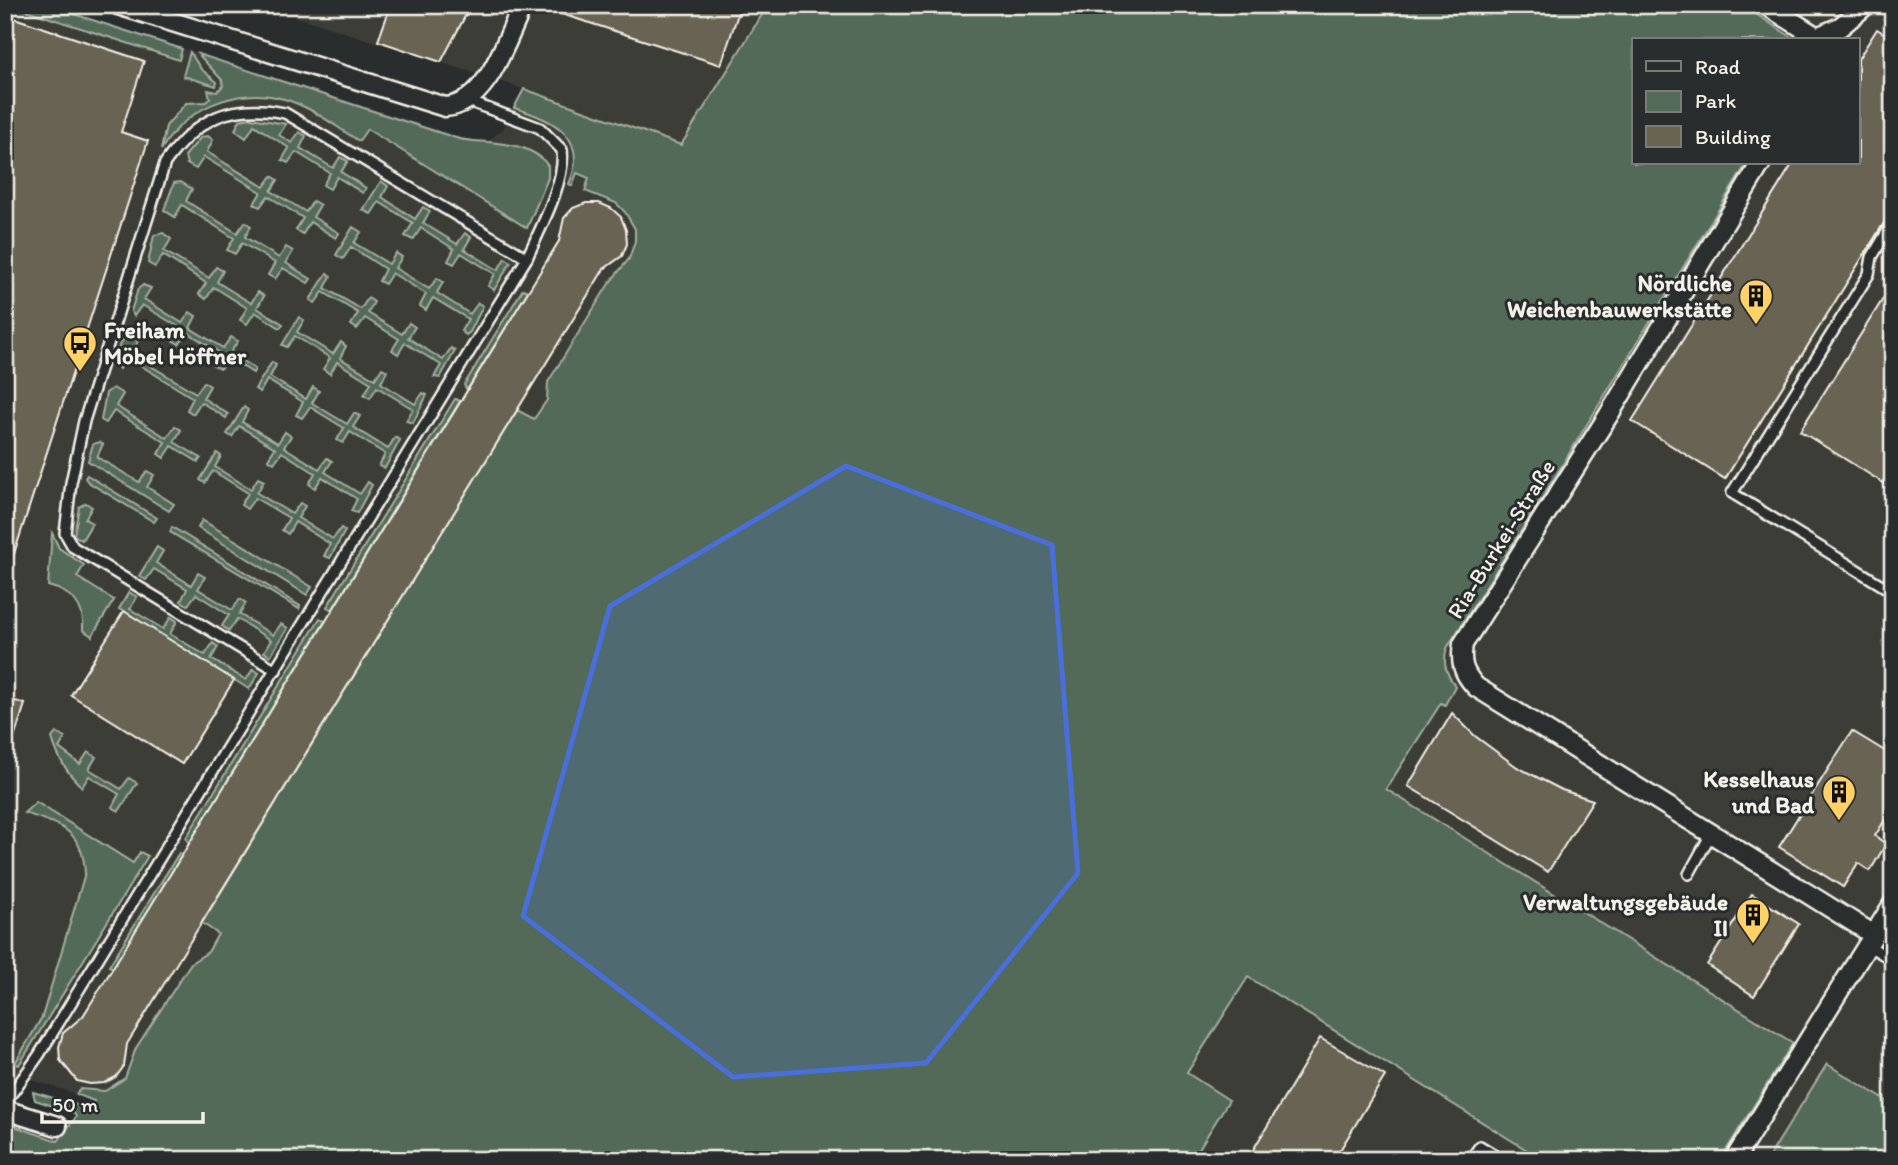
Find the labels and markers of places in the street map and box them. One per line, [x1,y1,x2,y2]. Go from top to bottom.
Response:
place label: Nördliche Weichenbauwerkstätte [1507,269,1732,323]
building icon: Nördliche Weichenbauwerkstätte [1737,277,1775,326]
place label: Freiham Möbel Höffner [104,316,247,370]
bus stop icon: Freiham Möbel Höffner [61,324,99,373]
place label: Kesselhaus und Bad [1703,765,1814,819]
building icon: Kesselhaus und Bad [1820,773,1858,822]
place label: Verwaltungsgebäude II [1523,888,1728,942]
building icon: Verwaltungsgebäude II [1734,896,1772,945]

